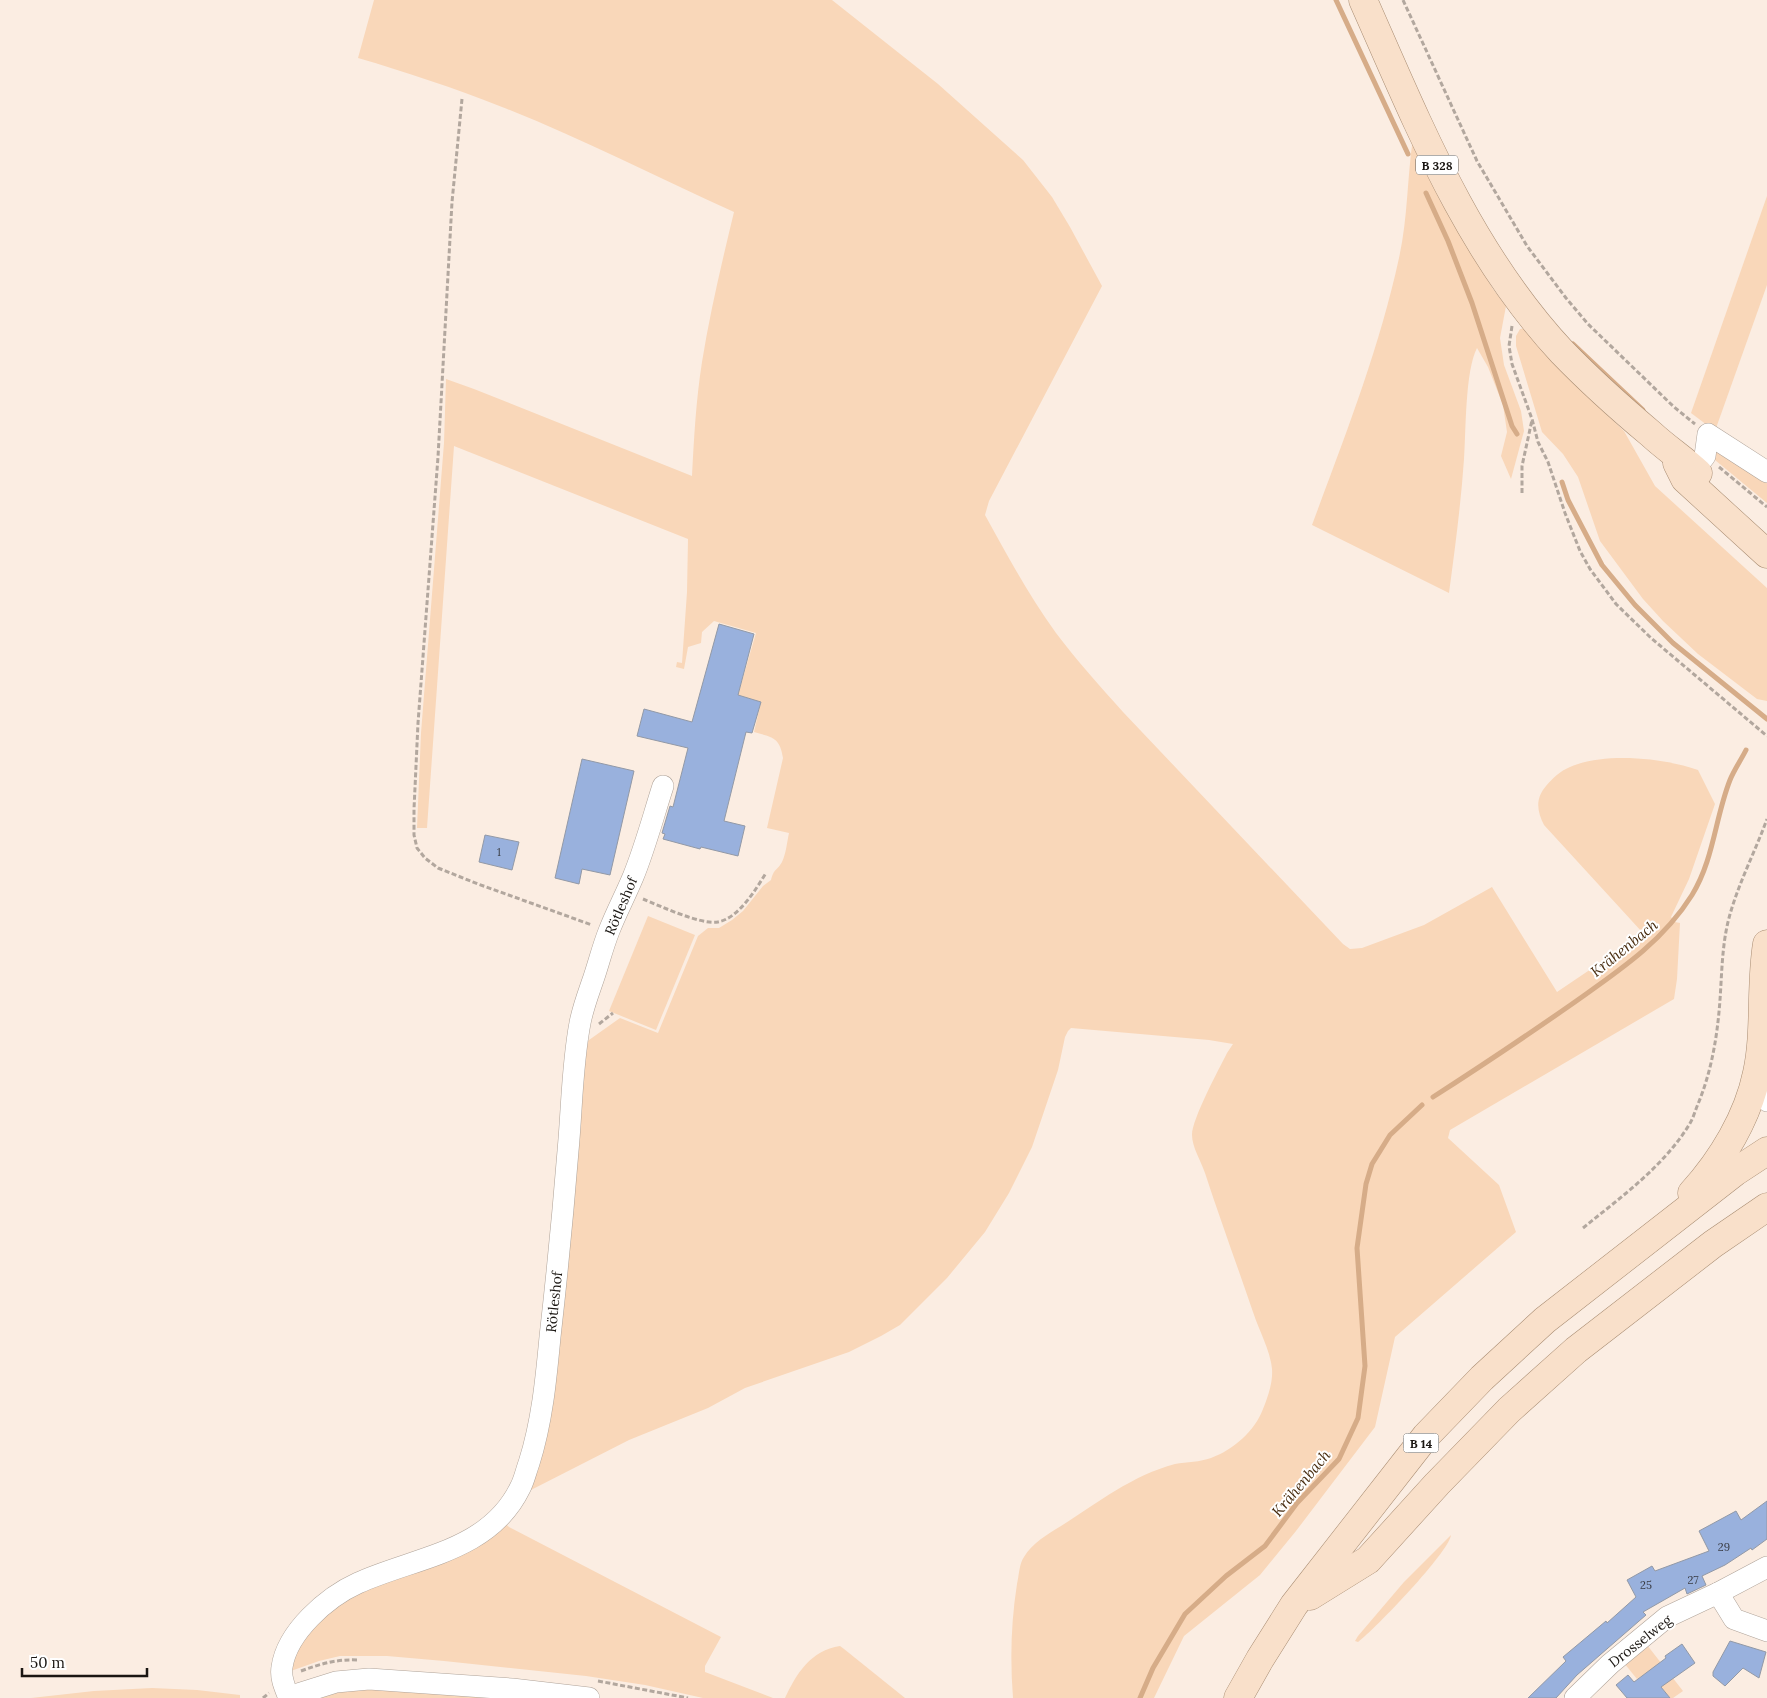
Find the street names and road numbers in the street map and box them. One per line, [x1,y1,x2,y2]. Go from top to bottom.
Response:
road number: B 328 [1416,156,1458,174]
street label: Rötleshof [601,873,642,938]
street label: Rötleshof [542,1269,566,1333]
road number: B 14 [1404,1434,1438,1452]
street label: Drosselweg [1605,1611,1675,1671]

